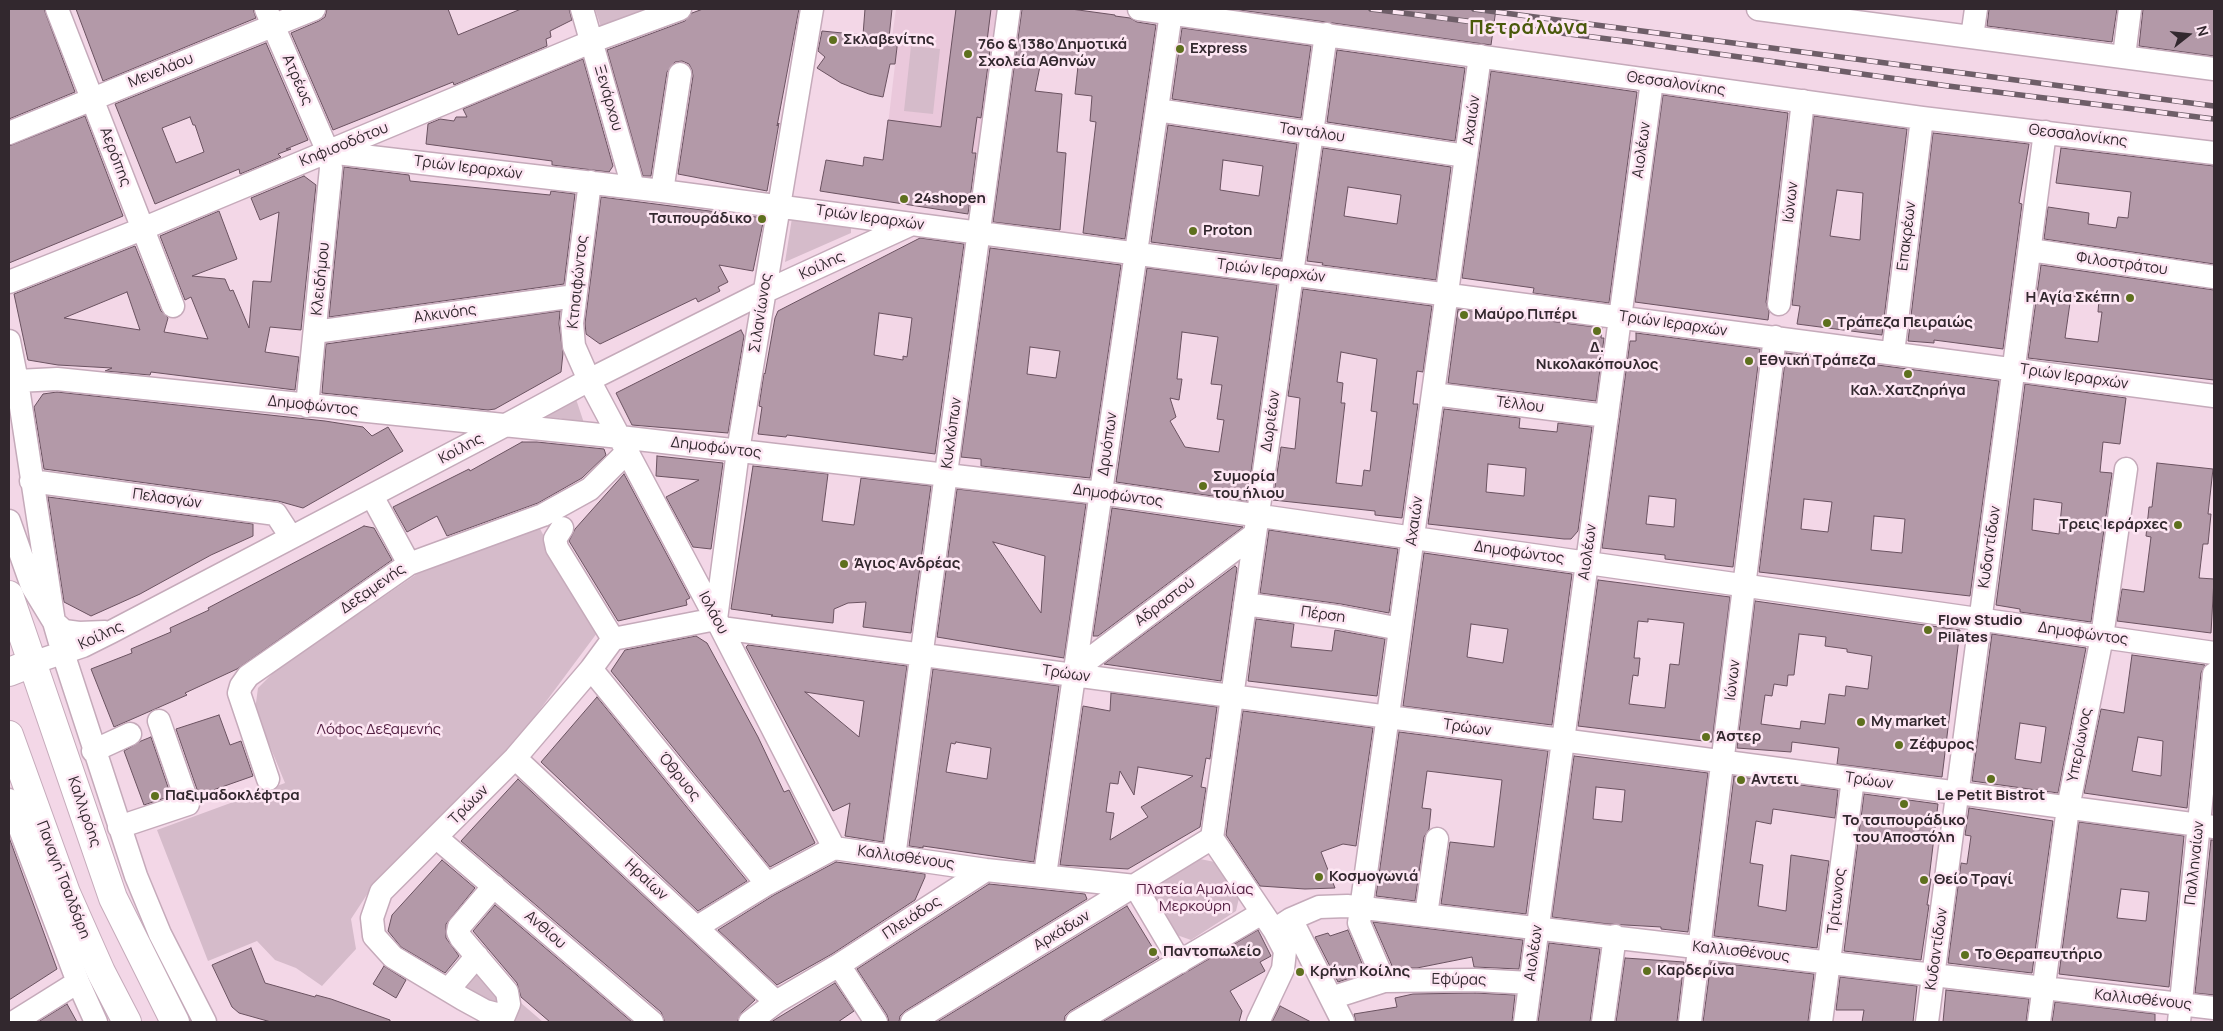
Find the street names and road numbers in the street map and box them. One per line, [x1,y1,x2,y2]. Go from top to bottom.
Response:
street label: Μενελάου [126,50,196,92]
street label: Ατρέως [278,52,316,108]
street label: Ξενάρχου [590,63,626,133]
street label: Θεσσαλονίκης [1626,68,1726,100]
street label: Αχαιών [1460,94,1484,146]
street label: Κηφισοδότου [297,119,391,171]
street label: Ταντάλου [1278,119,1346,147]
street label: Αιολέων [1629,121,1655,179]
street label: Θεσσαλονίκης [2028,121,2128,151]
street label: Αερόπης [96,125,134,189]
street label: Τριών Ιεραρχών [413,152,523,184]
street label: Ιώνων [1780,180,1802,224]
street label: Επακρέων [1894,200,1920,272]
street label: Τριών Ιεραρχών [815,201,925,235]
street label: Κτησιφώντος [564,234,592,330]
street label: Κλειδήμου [308,241,334,317]
street label: Κοίλης [797,248,847,284]
street label: Φιλοστράτου [2075,249,2169,279]
street label: Τριών Ιεραρχών [1216,255,1326,287]
street label: Σιλανίωνος [746,272,776,354]
street label: Αλκινόης [413,301,477,327]
street label: Τριών Ιεραρχών [1618,307,1728,341]
street label: Τριών Ιεραρχών [2019,360,2129,394]
street label: Δωριέων [1258,389,1284,453]
street label: Δημοφώντος [267,392,359,420]
street label: Τέλλου [1495,393,1545,417]
street label: Κυκλώπων [938,396,966,470]
street label: Δρυόπων [1095,411,1121,477]
street label: Κοίλης [436,430,486,468]
street label: Δημοφώντος [670,434,762,462]
street label: Δημοφώντος [1072,481,1164,511]
street label: Πελασγών [131,485,203,513]
street label: Αχαιών [1403,495,1427,547]
street label: Κυδαντίδων [1975,505,2005,589]
street label: Αιολέων [1575,523,1601,581]
street label: Δημοφώντος [1473,538,1565,568]
street label: Δεξαμενής [337,560,409,618]
street label: Αδραστού [1132,574,1198,630]
street label: Ιολάου [694,588,732,638]
street label: Πέρση [1300,603,1346,627]
street label: Κοίλης [76,618,126,654]
street label: Δημοφώντος [2037,619,2129,649]
street label: Ιώνων [1722,658,1744,702]
street label: Τρώων [1041,662,1091,686]
street label: Υπερίωνος [2064,706,2096,784]
street label: Τρώων [1442,716,1492,740]
street label: Όθρυος [654,749,704,805]
street label: Τρώων [1844,769,1894,793]
street label: Καλλιρόης [64,774,104,850]
street label: Τρώων [445,781,493,829]
street label: Παναγή Τσαλδάρη [32,819,94,941]
street label: Παλληναίων [2182,820,2208,906]
street label: Καλλισθένους [856,842,956,874]
street label: Ηραίων [621,856,671,904]
street label: Τρίτωνος [1824,867,1850,935]
street label: Πλειάδος [879,892,945,944]
street label: Ανθίου [521,907,569,953]
street label: Αρκάδων [1030,907,1094,955]
street label: Κυδαντίδων [1922,907,1952,991]
street label: Αιολέων [1521,924,1547,982]
street label: Καλλισθένους [1691,938,1791,966]
street label: Εφύρας [1432,971,1486,989]
street label: Καλλισθένους [2093,986,2193,1014]

